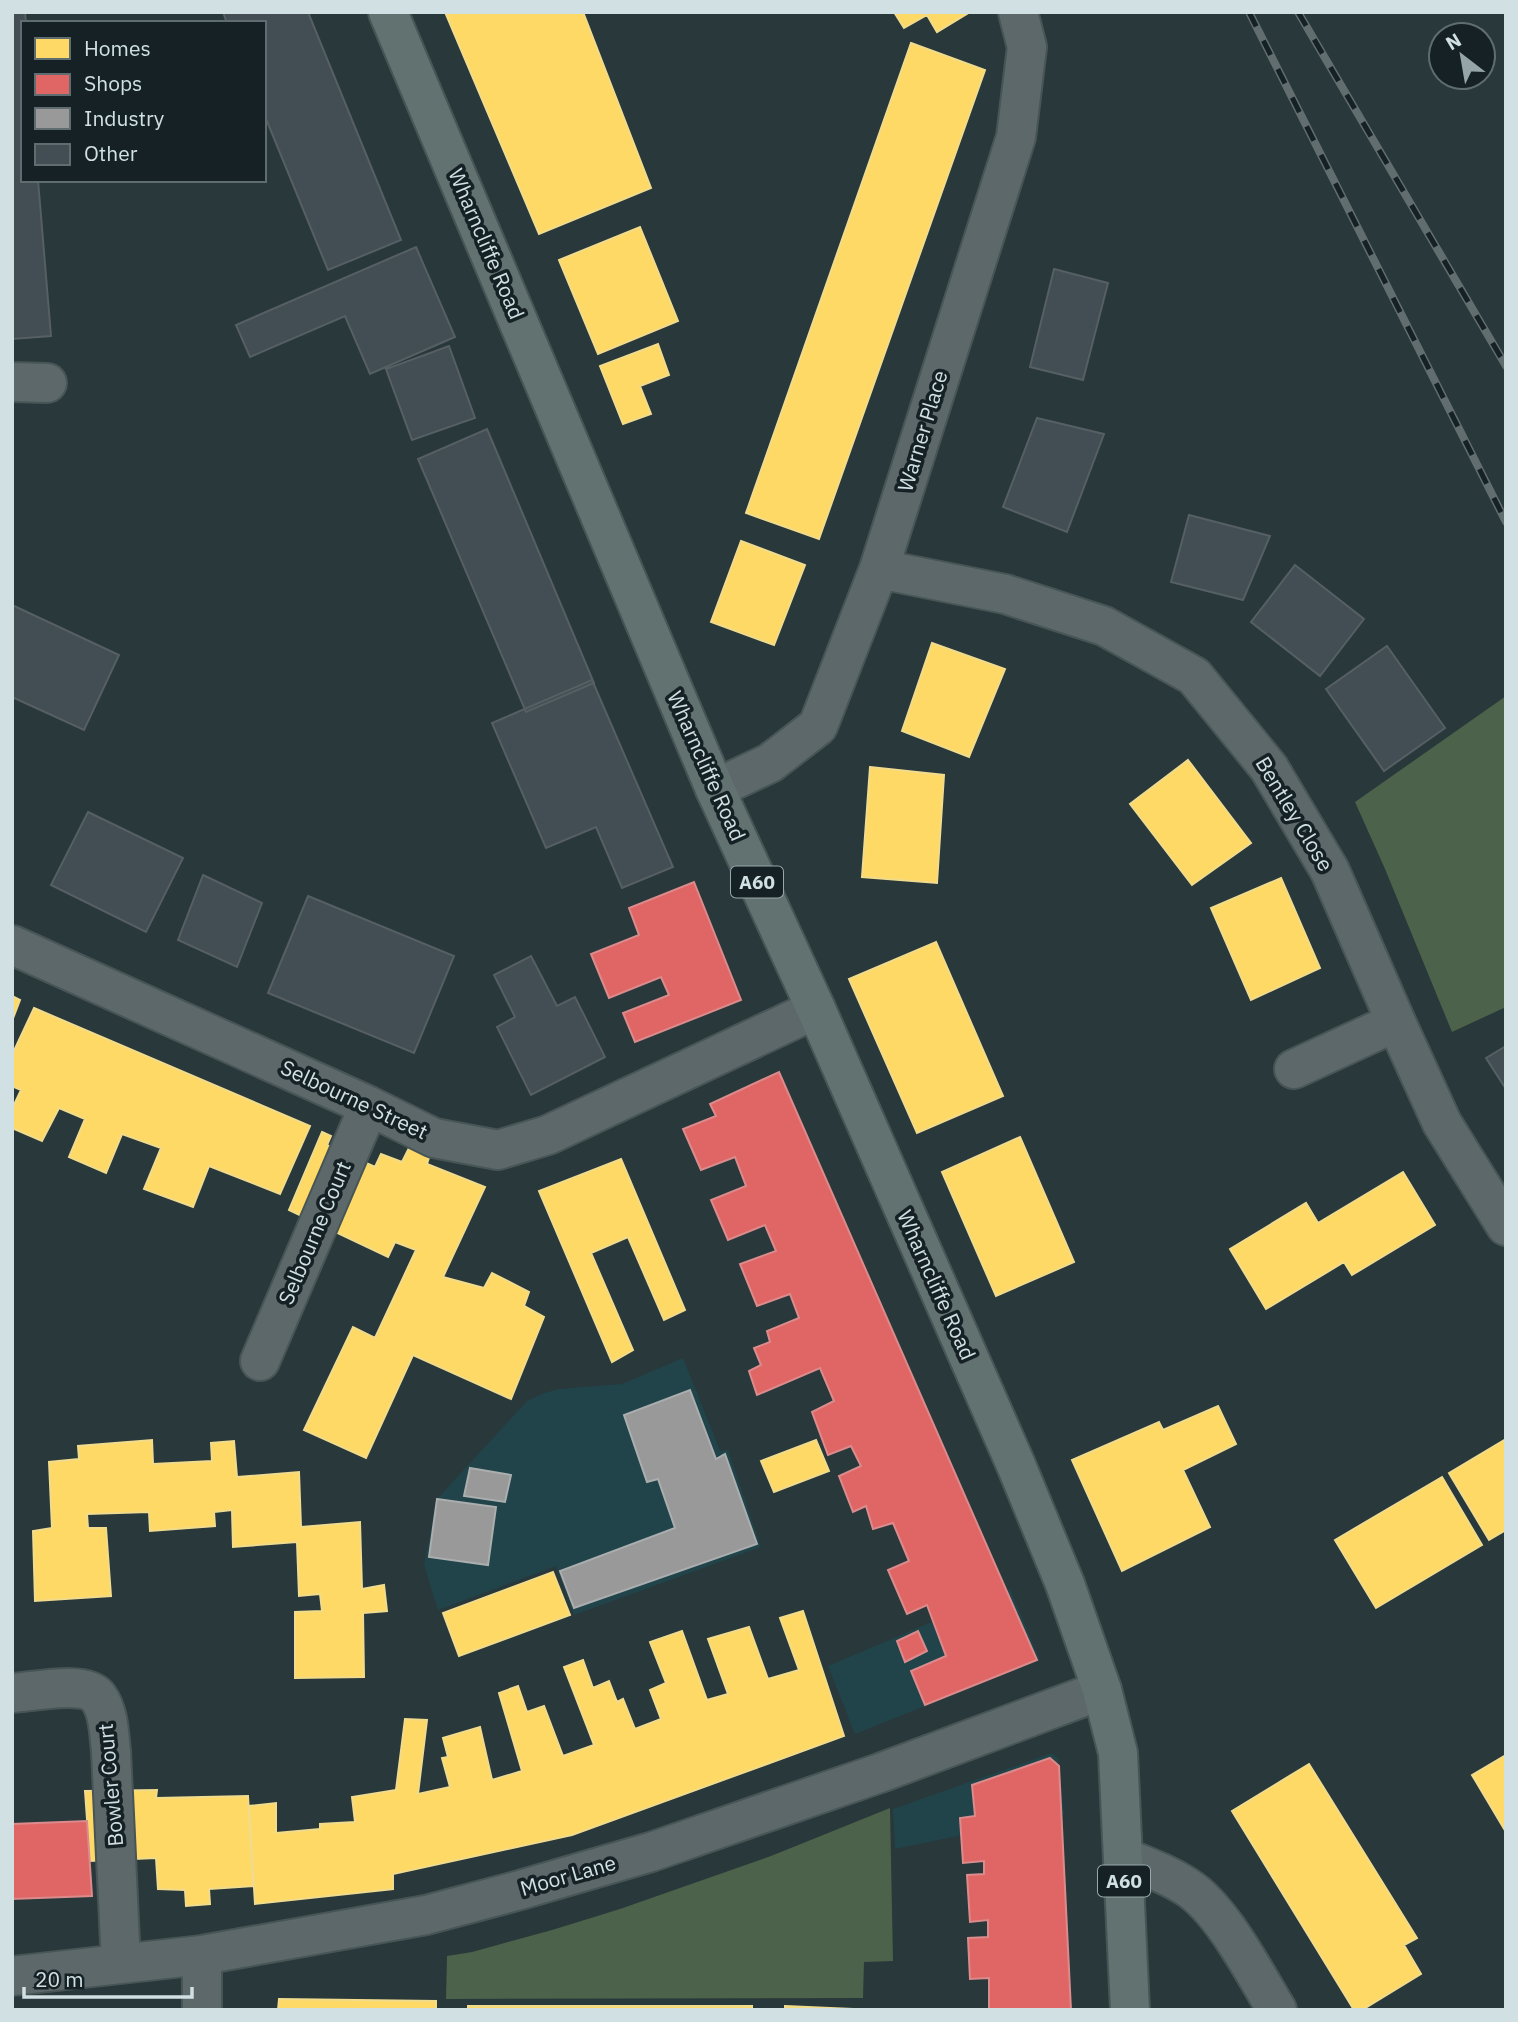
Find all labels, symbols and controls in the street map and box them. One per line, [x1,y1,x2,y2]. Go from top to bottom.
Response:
legend [21,21,266,182]
north arrow [1427,21,1497,91]
text: N [1441,28,1465,55]
text: Homes [84,34,151,62]
text: Shops [84,69,142,97]
text: Industry [84,104,165,132]
text: Other [84,139,138,167]
street label: Wharncliffe Road [443,164,531,323]
street label: Warner Place [890,367,954,495]
street label: Wharncliffe Road [661,686,753,845]
street label: Bentley Close [1250,751,1340,876]
road number: A60 [731,866,783,898]
street label: Selbourne Street [276,1053,432,1145]
street label: Selbourne Court [271,1157,357,1309]
street label: Wharncliffe Road [891,1205,983,1364]
street label: Bowler Court [91,1722,129,1848]
street label: Moor Lane [517,1848,619,1902]
road number: A60 [1098,1866,1150,1896]
scale bar [24,1955,192,1999]
text: 20 m [35,1965,84,1993]

